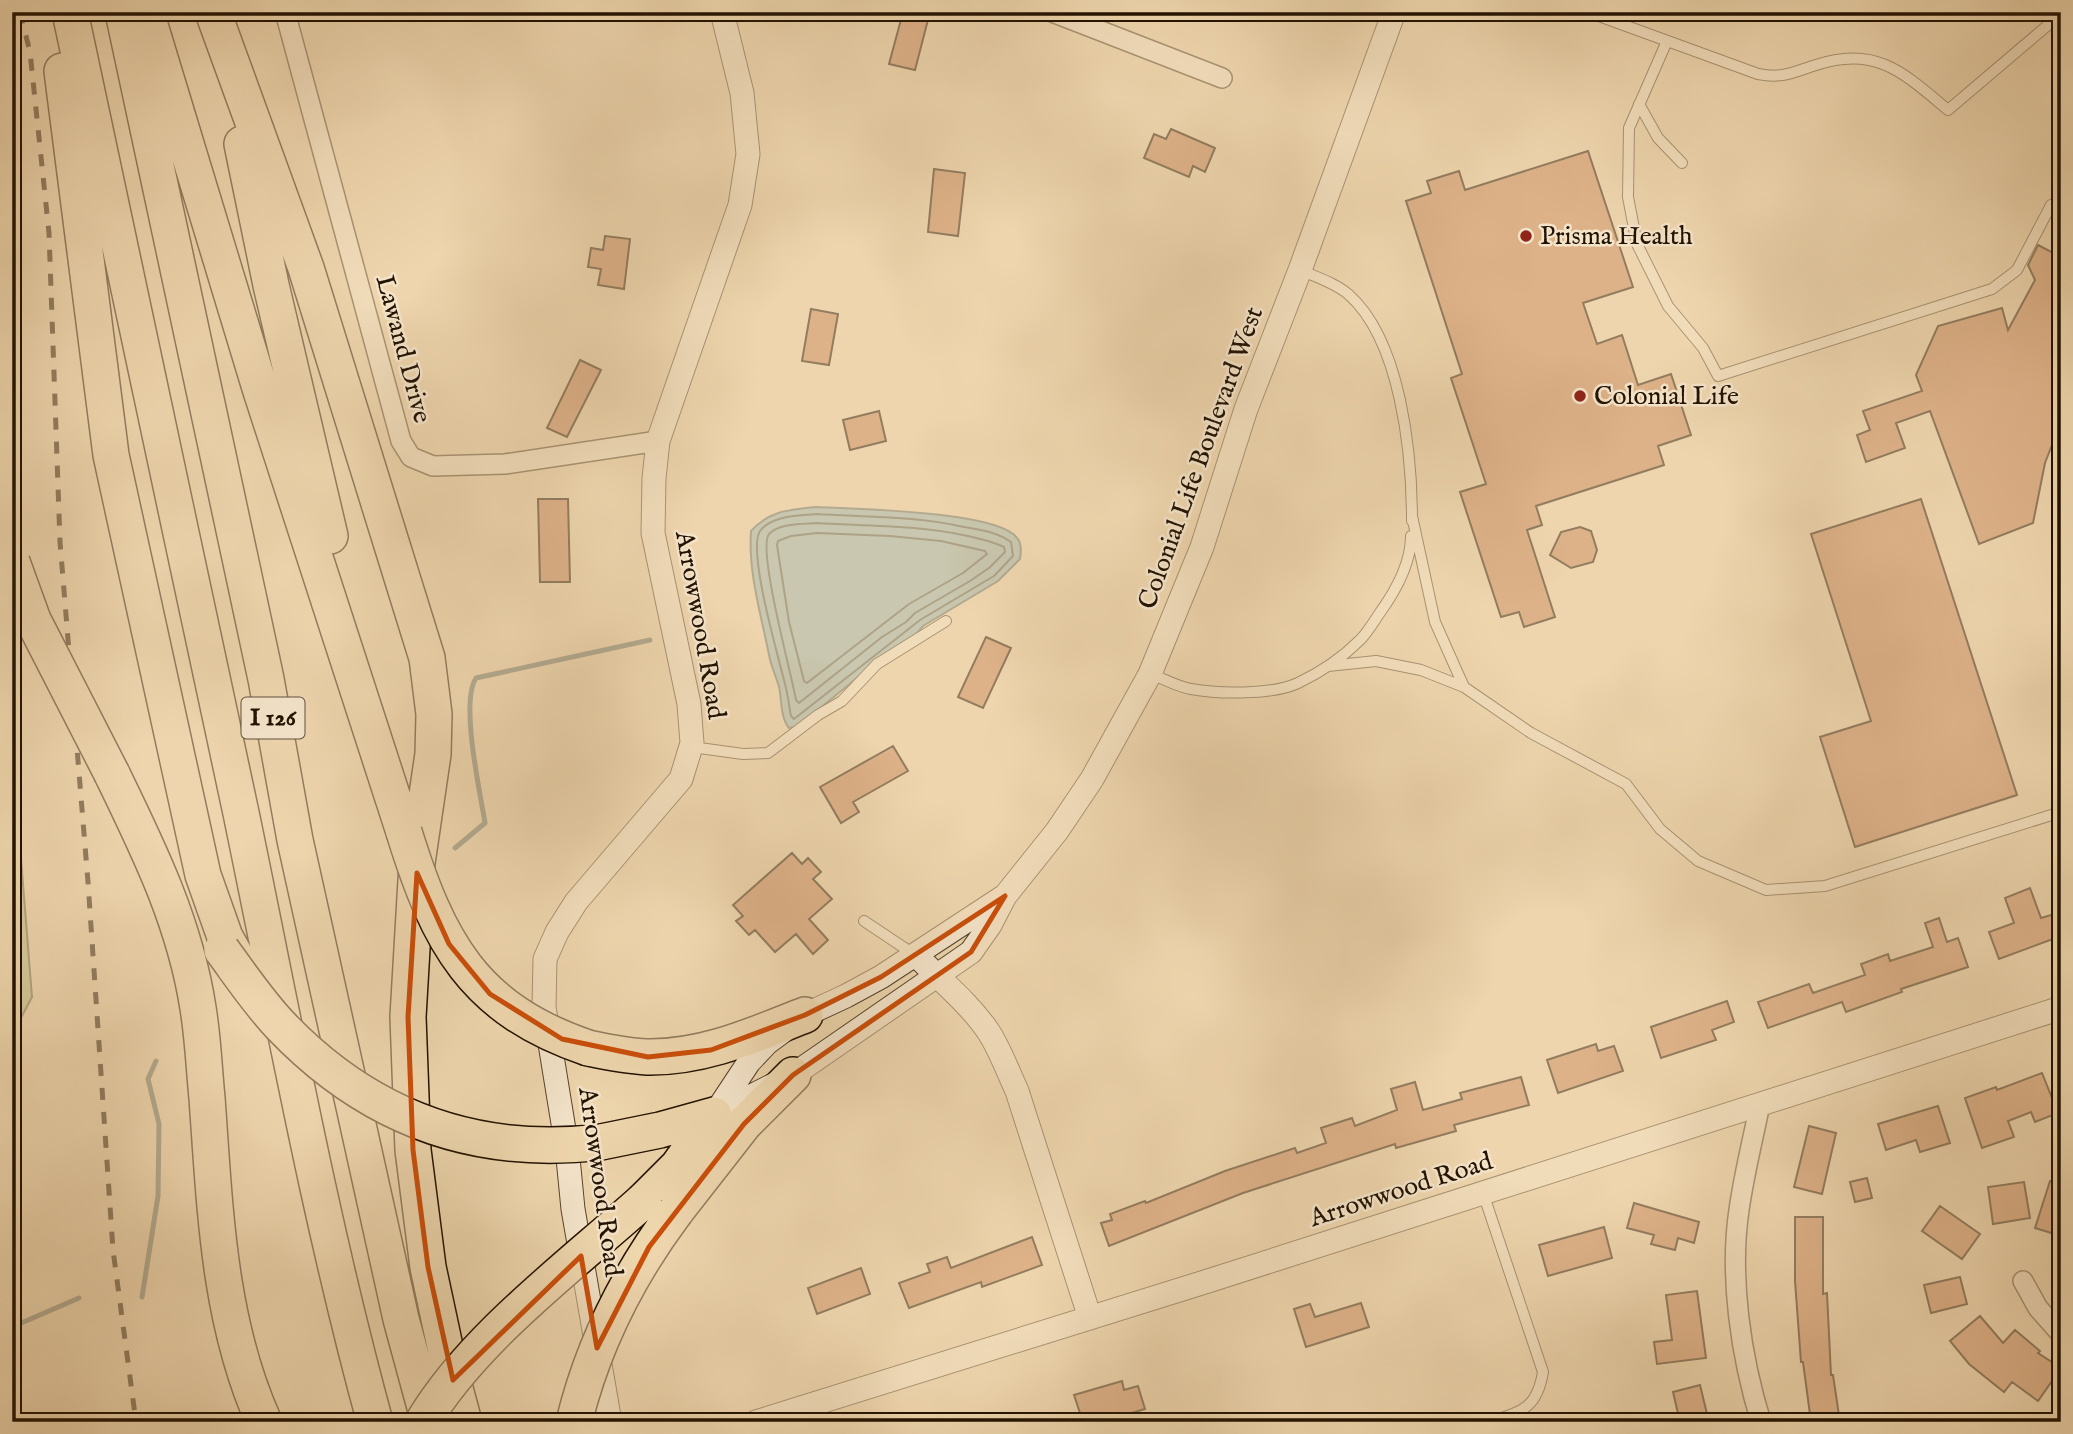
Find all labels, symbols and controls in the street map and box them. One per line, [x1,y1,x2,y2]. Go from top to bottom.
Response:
place label: Prisma Health [1540,220,1693,253]
marker: Prisma Health [1518,228,1534,244]
street label: Lawand Drive [367,272,439,427]
street label: Colonial Life Boulevard West [1131,302,1271,614]
place label: Colonial Life [1594,380,1739,413]
marker: Colonial Life [1572,388,1588,404]
street label: Arrowwood Road [667,527,733,722]
road number: I 126 [242,698,304,738]
street label: Arrowwood Road [570,1084,630,1279]
street label: Arrowwood Road [1304,1145,1497,1235]

